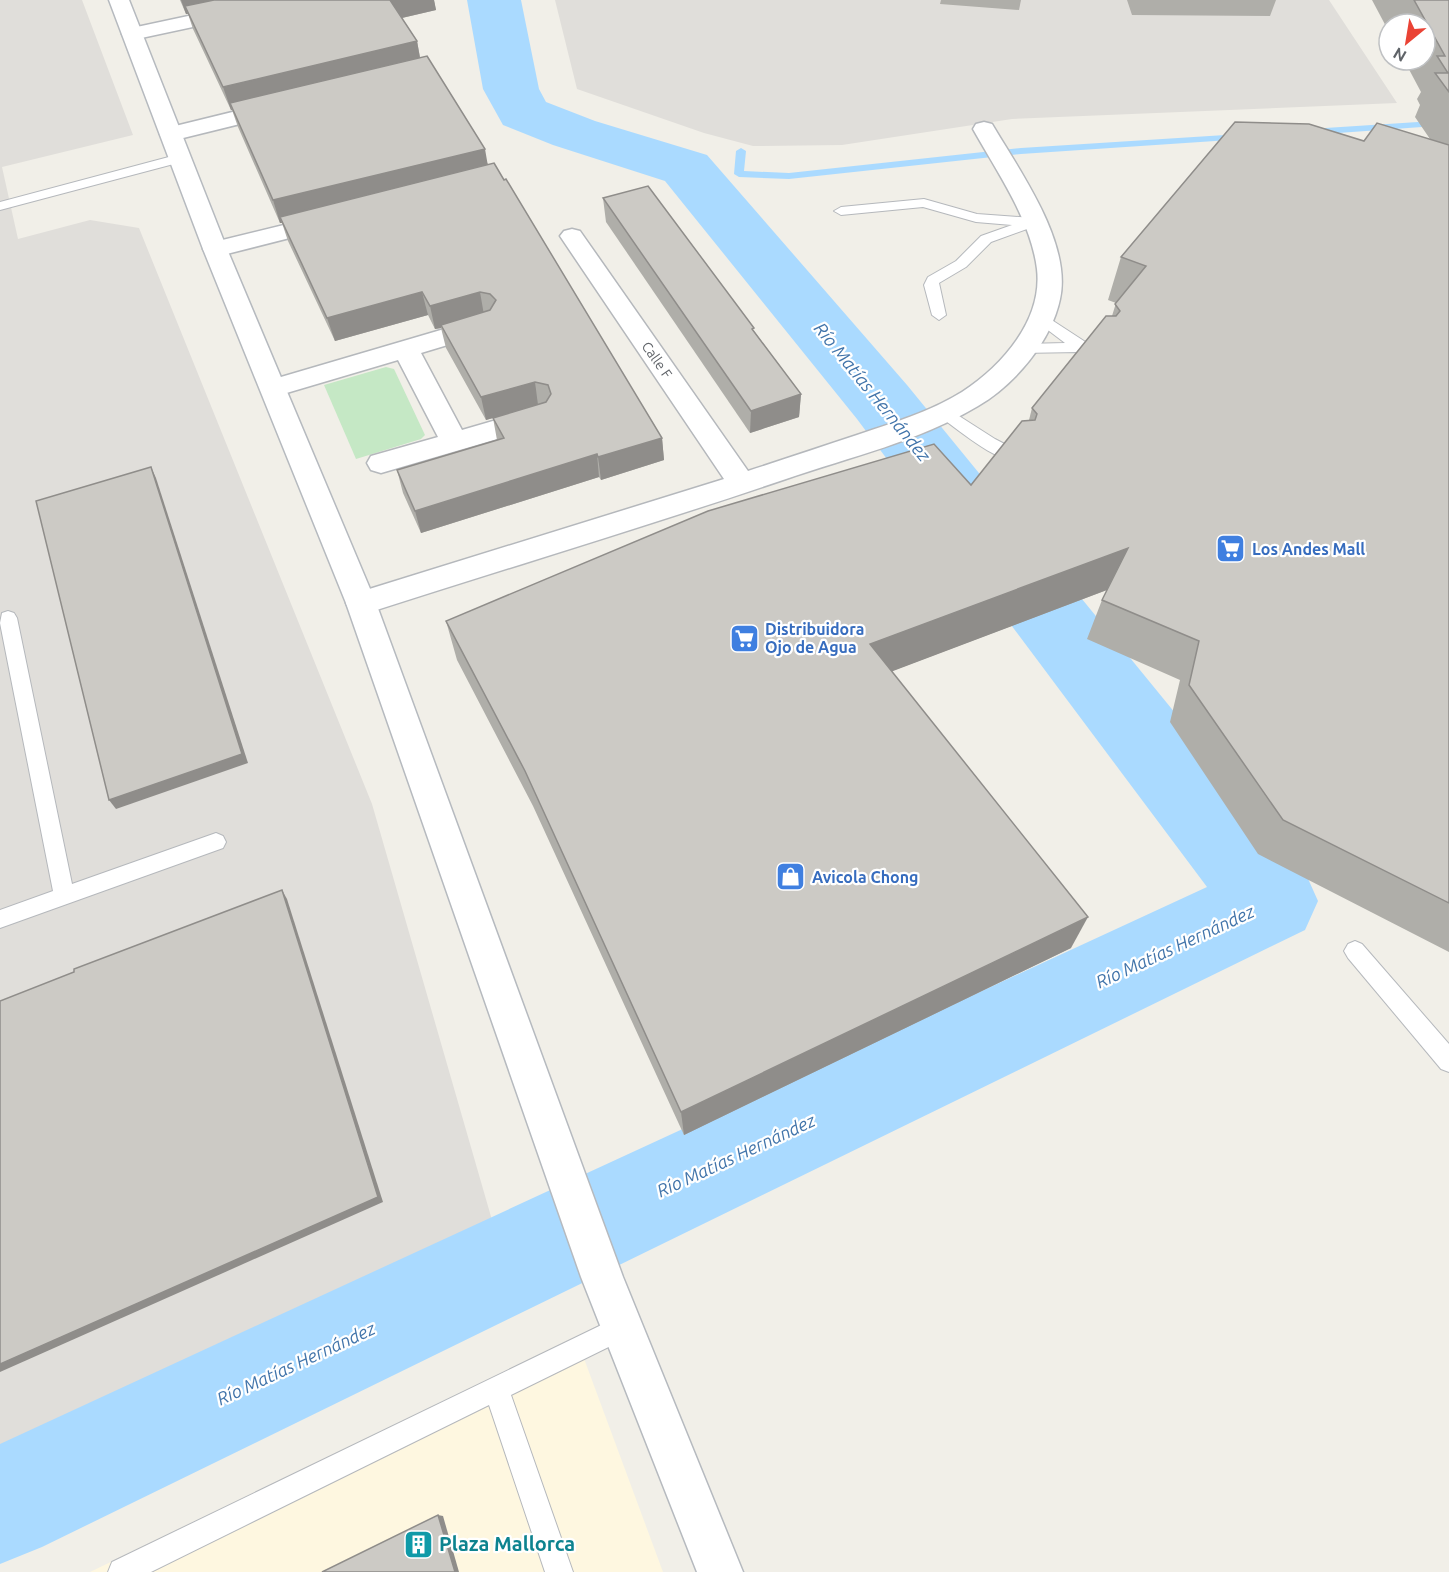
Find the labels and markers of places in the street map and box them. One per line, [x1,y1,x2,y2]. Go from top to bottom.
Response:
supermarket icon: Los Andes Mall [1215,533,1247,565]
place label: Los Andes Mall [1252,540,1365,558]
place label: Distribuidora Ojo de Agua [765,620,864,656]
supermarket icon: Distribuidora Ojo de Agua [728,622,760,654]
shop icon: Avicola Chong [775,861,807,893]
place label: Avicola Chong [812,868,918,886]
building icon: Plaza Mallorca [402,1528,434,1560]
place label: Plaza Mallorca [439,1532,575,1555]

